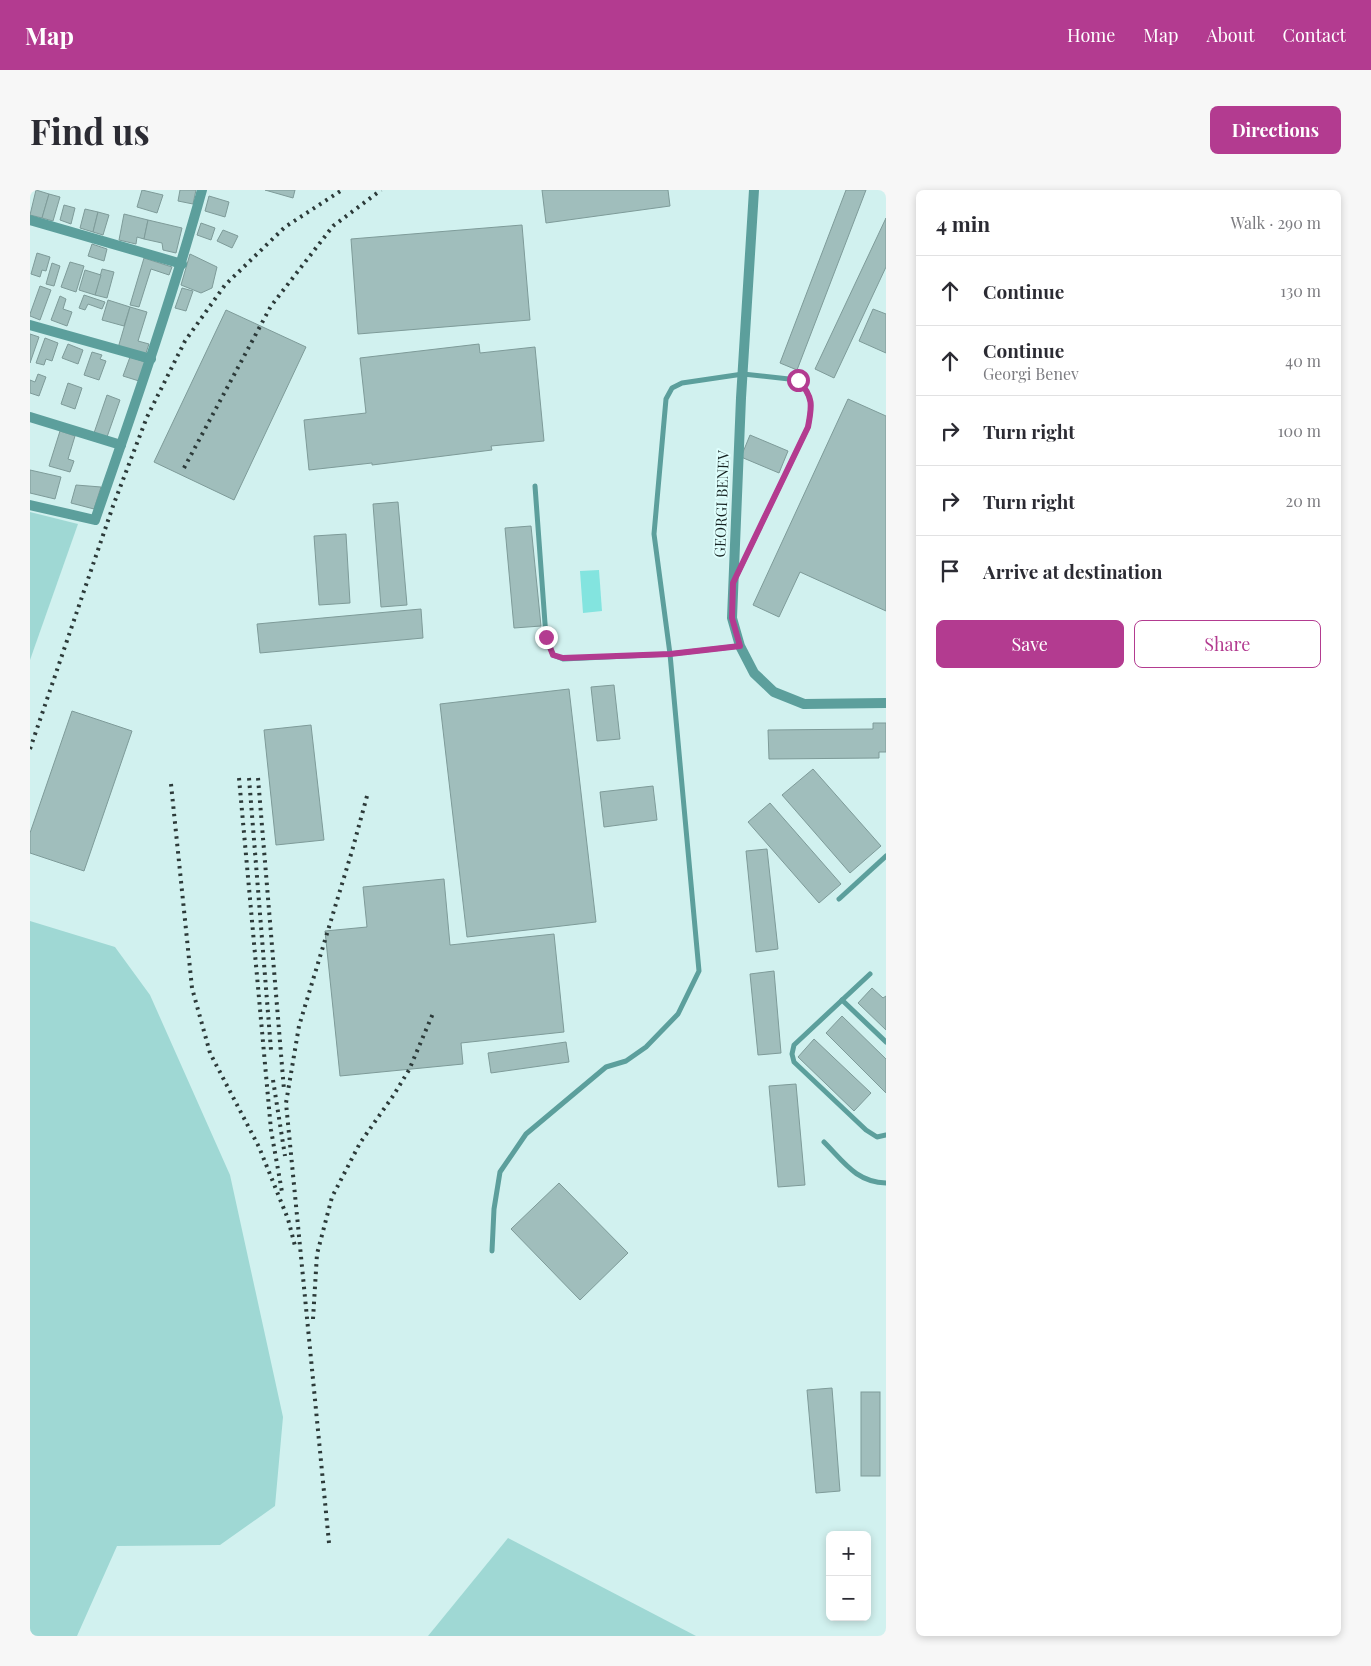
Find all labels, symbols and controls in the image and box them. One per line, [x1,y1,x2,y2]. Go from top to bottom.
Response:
text: Map [25,19,74,51]
text: Home [1067,23,1115,47]
text: Map [1143,23,1178,47]
text: About [1206,23,1255,47]
text: Contact [1283,23,1346,47]
button: Directions [1210,106,1341,154]
text: Find us [30,107,150,154]
text: 4 min [936,209,990,237]
text: Walk · 290 m [1230,212,1321,233]
icon: ahead [936,277,964,305]
text: Continue [983,278,1064,304]
text: 130 m [1280,280,1321,301]
text: Continue [983,337,1064,363]
icon: ahead [936,347,964,375]
text: 40 m [1285,350,1321,371]
text: Georgi Benev [983,363,1079,384]
route start [787,369,810,392]
icon: right [936,417,964,445]
text: Turn right [983,418,1075,444]
text: 100 m [1278,420,1321,441]
street label: GEORGI BENEV [709,449,733,558]
icon: right [936,487,964,515]
text: Turn right [983,488,1075,514]
text: 20 m [1286,490,1321,511]
icon: arrive [936,557,964,585]
text: Arrive at destination [983,558,1163,584]
button: Save [936,620,1124,668]
button: Share [1134,620,1321,668]
route end [535,626,558,649]
map controls [826,1531,871,1621]
button: + [826,1531,871,1576]
button: − [826,1576,871,1621]

